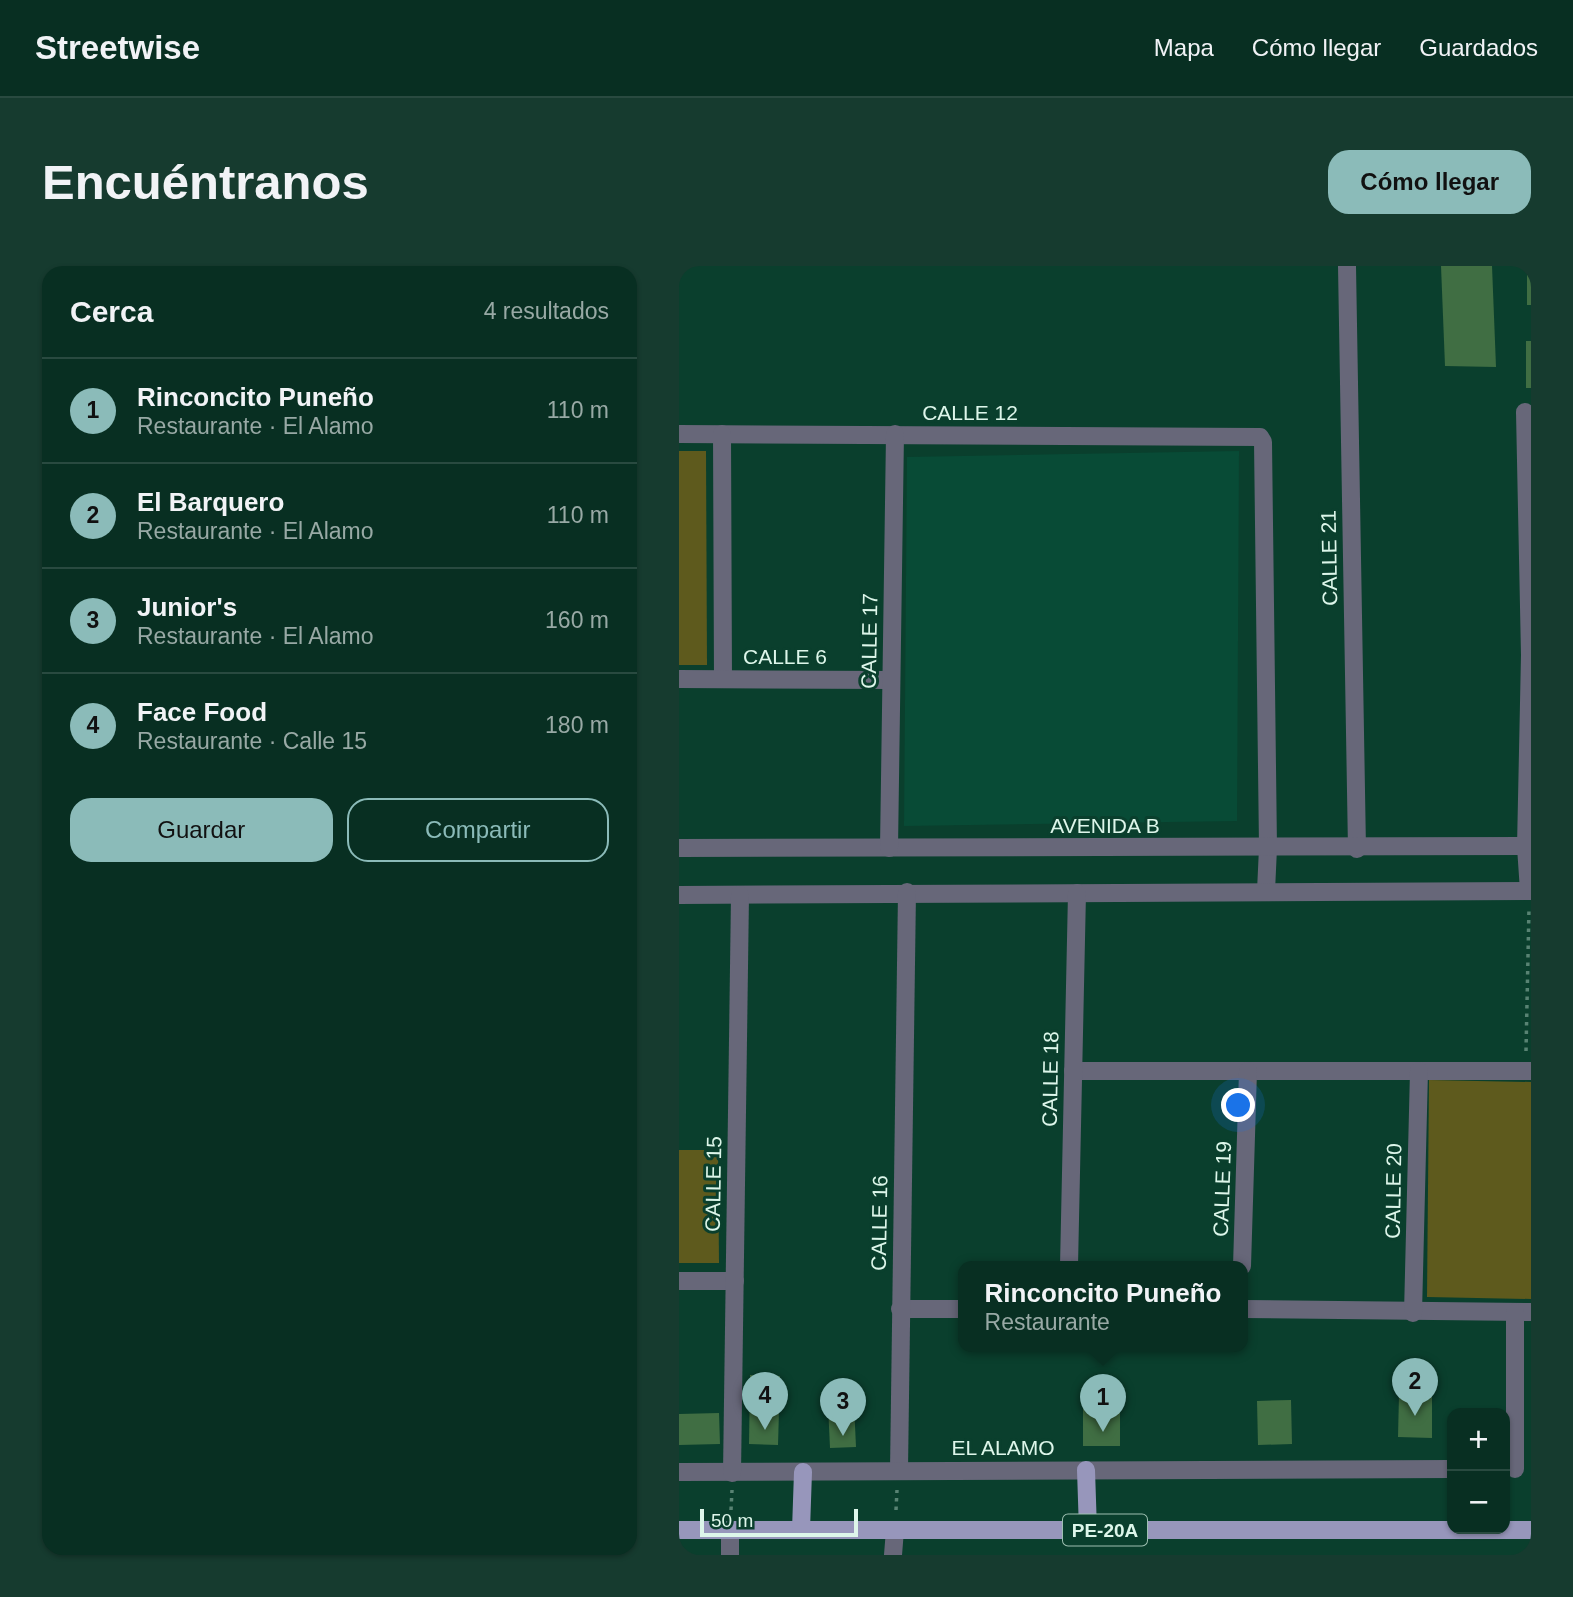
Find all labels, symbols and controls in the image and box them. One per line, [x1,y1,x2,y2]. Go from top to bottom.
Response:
text: Streetwise [35,29,200,66]
text: Mapa [1154,34,1214,61]
text: Cómo llegar [1252,34,1381,61]
text: Guardados [1419,34,1538,61]
button: Cómo llegar [1328,150,1531,214]
text: Encuéntranos [42,155,369,209]
text: Cerca [70,295,153,328]
text: 4 resultados [484,298,609,324]
text: Rinconcito Puneño [137,382,374,412]
text: 1 [87,397,99,423]
text: 110 m [547,397,609,423]
street label: CALLE 12 [922,401,1018,424]
text: Restaurante · El Alamo [137,413,374,439]
text: El Barquero [137,487,284,517]
text: 2 [87,502,99,528]
text: 110 m [547,502,609,528]
street label: CALLE 21 [1317,510,1341,606]
text: Restaurante · El Alamo [137,518,374,544]
text: Junior's [137,592,237,622]
street label: CALLE 17 [857,593,881,689]
text: 3 [87,607,99,633]
text: 160 m [545,607,609,633]
text: Restaurante · El Alamo [137,623,374,649]
street label: CALLE 6 [743,645,827,668]
text: Face Food [137,697,267,727]
text: 4 [87,712,99,738]
text: 180 m [545,712,609,738]
text: Restaurante · Calle 15 [137,728,367,754]
button: Guardar [70,798,333,862]
button: Compartir [347,798,609,862]
street label: AVENIDA B [1050,814,1160,837]
street label: CALLE 18 [1038,1031,1062,1127]
your location [1221,1088,1255,1122]
street label: CALLE 15 [701,1136,725,1232]
street label: CALLE 19 [1209,1141,1235,1237]
street label: CALLE 20 [1381,1143,1405,1239]
street label: CALLE 16 [867,1175,891,1271]
popup [958,1261,1248,1352]
text: Rinconcito Puneño [985,1278,1221,1308]
text: Restaurante [985,1309,1110,1335]
pin: 2 [1392,1358,1438,1416]
pin: 4 [742,1372,788,1430]
pin: 1 [1080,1374,1126,1432]
pin: 3 [820,1378,866,1436]
map controls [1447,1408,1510,1534]
button: + [1447,1408,1510,1471]
street label: EL ALAMO [951,1436,1055,1459]
button: − [1447,1471,1510,1534]
scale bar [700,1506,857,1538]
text: 50 m [711,1510,753,1531]
road number: PE-20A [1063,1514,1147,1546]

